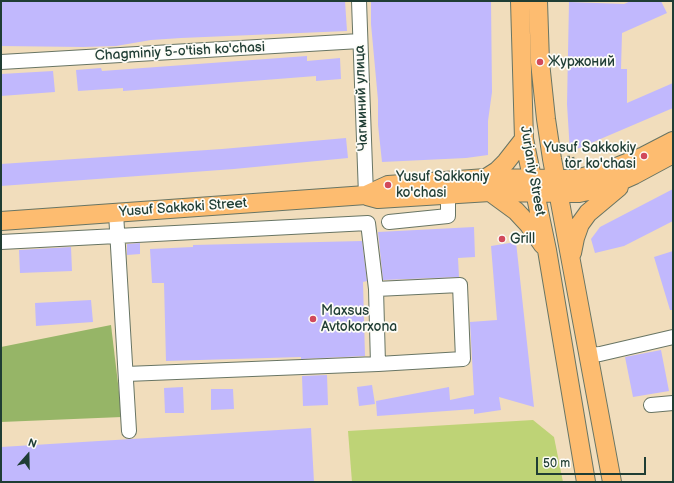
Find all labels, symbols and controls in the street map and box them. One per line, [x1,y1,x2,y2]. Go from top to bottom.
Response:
street label: Chagminiy 5-o'tish ko'chasi [94,39,266,65]
street label: Чагминий улица [352,45,372,151]
place label: Журжоний [548,54,615,70]
marker: Журжоний [535,57,545,67]
street label: Jurjaniy Street [516,125,548,217]
place label: Yusuf Sakkokiy tor ko'chasi [544,140,636,172]
marker: Yusuf Sakkokiy tor ko'chasi [639,151,649,161]
place label: Yusuf Sakkoniy ko'chasi [396,169,489,202]
marker: Yusuf Sakkoniy ko'chasi [383,180,393,190]
street label: Yusuf Sakkoki Street [118,195,248,221]
place label: Grill [510,231,535,247]
marker: Grill [497,234,507,244]
place label: Maxsus Avtokorxona [321,303,397,336]
marker: Maxsus Avtokorxona [308,314,318,324]
north arrow [8,435,48,475]
text: N [26,436,38,451]
scale bar [538,449,648,475]
text: 50 m [543,456,570,471]

